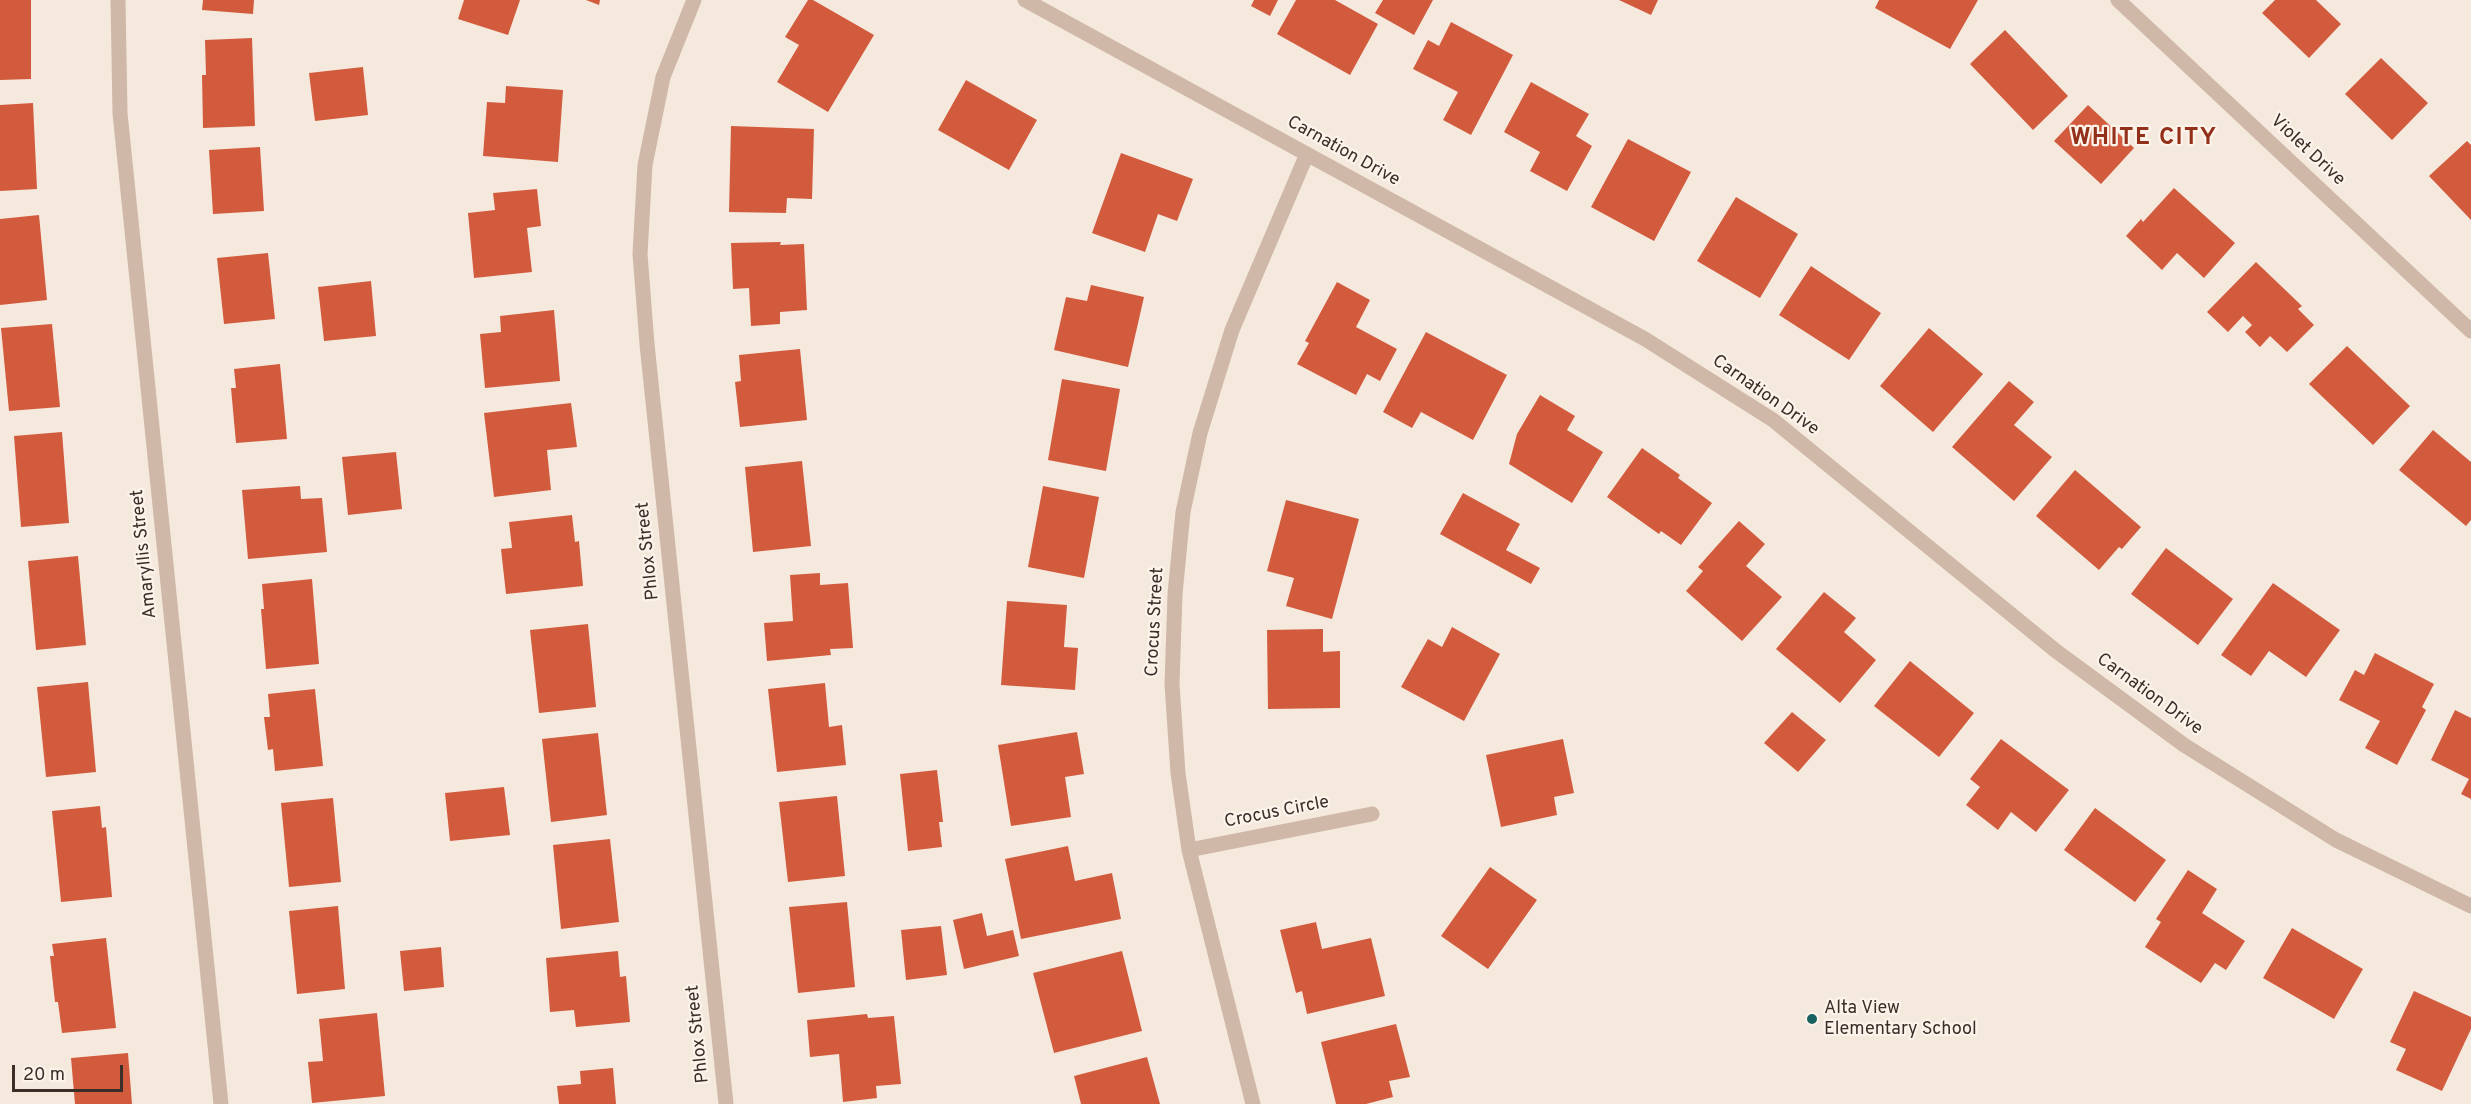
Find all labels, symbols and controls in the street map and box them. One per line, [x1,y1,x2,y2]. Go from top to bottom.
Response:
street label: Violet Drive [2265,111,2349,191]
street label: Carnation Drive [1283,112,1403,192]
district label: WHITE CITY [2070,125,2218,153]
street label: Carnation Drive [1707,351,1823,441]
street label: Amaryllis Street [127,488,163,620]
street label: Phlox Street [633,501,665,601]
street label: Crocus Street [1142,567,1170,677]
street label: Carnation Drive [2092,649,2206,741]
street label: Crocus Circle [1223,792,1331,834]
street label: Phlox Street [683,984,715,1084]
place label: Alta View Elementary School [1824,998,1977,1040]
marker: Alta View Elementary School [1805,1012,1819,1026]
scale bar [15,1053,126,1091]
text: 20 m [23,1064,65,1087]

